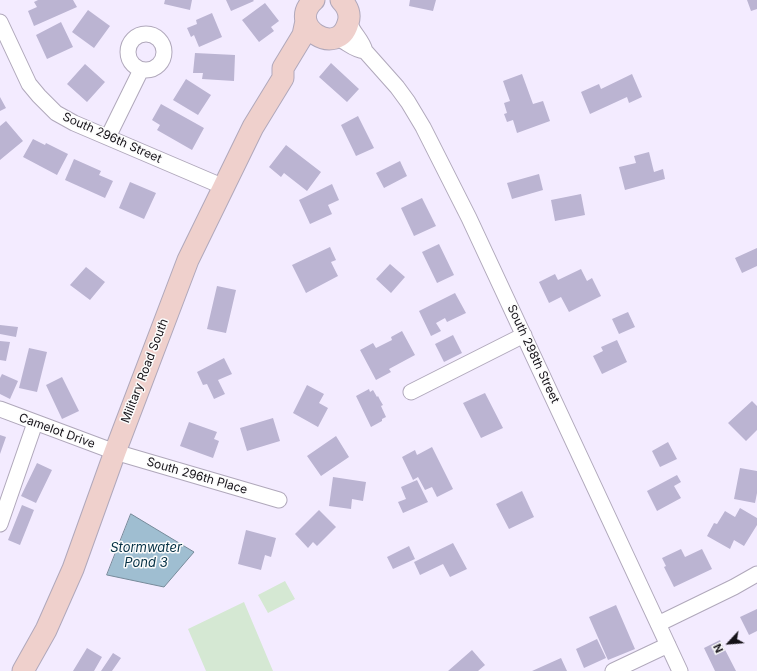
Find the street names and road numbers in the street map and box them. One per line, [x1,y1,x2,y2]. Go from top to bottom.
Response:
street label: South 296th Street [60,110,164,166]
street label: South 298th Street [504,303,562,405]
street label: Military Road South [118,317,172,425]
street label: Camelot Drive [17,411,97,451]
street label: South 296th Place [145,455,249,497]

